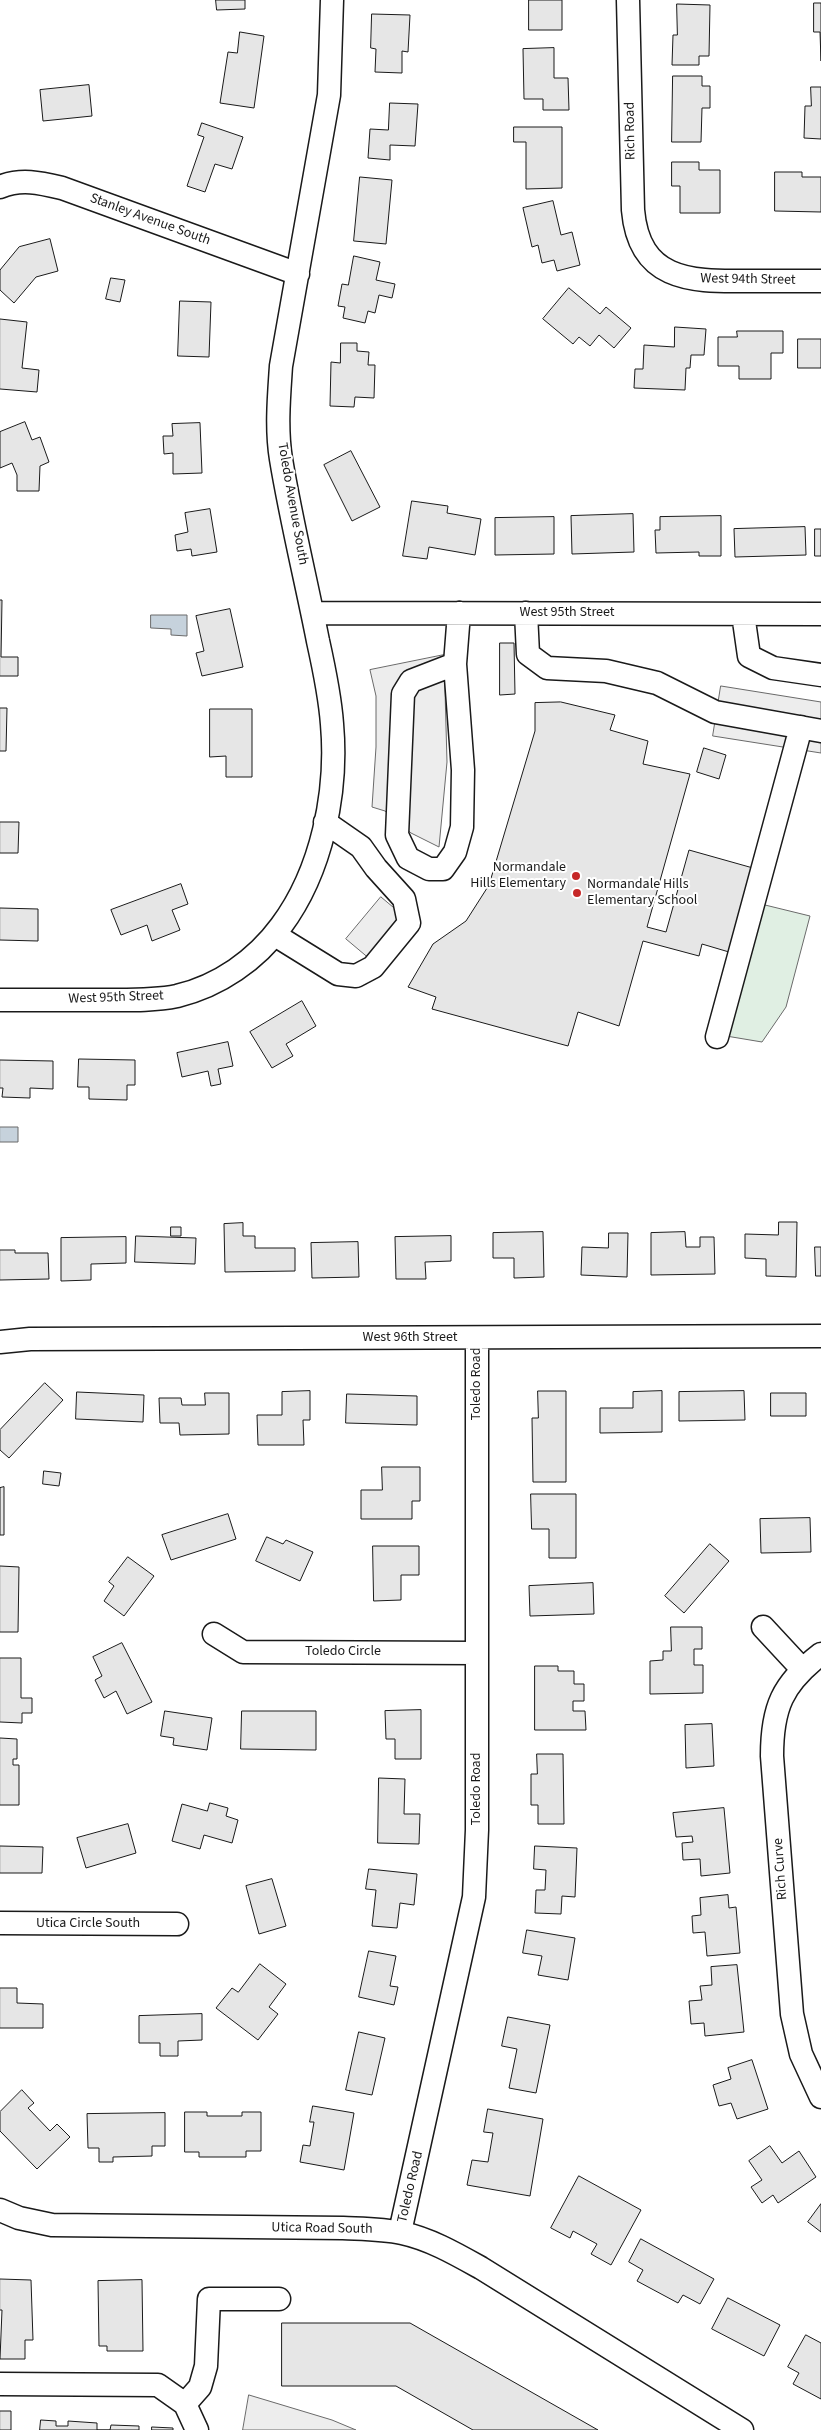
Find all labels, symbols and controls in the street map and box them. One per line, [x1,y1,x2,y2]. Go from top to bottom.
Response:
street label: Rich Road [622,102,640,160]
street label: Stanley Avenue South [87,190,213,250]
street label: West 94th Street [700,271,796,289]
street label: Toledo Avenue South [273,442,311,566]
street label: West 95th Street [519,605,615,621]
place label: Normandale Hills Elementary [470,860,566,892]
marker: Normandale Hills Elementary [570,870,582,882]
place label: Normandale Hills Elementary School [587,877,697,910]
marker: Normandale Hills Elementary School [571,887,583,899]
street label: West 95th Street [68,988,164,1008]
street label: West 96th Street [362,1330,458,1346]
street label: Toledo Road [469,1348,485,1420]
street label: Toledo Circle [305,1644,381,1660]
street label: Toledo Road [469,1753,485,1825]
street label: Rich Curve [770,1837,792,1901]
street label: Utica Circle South [36,1916,140,1932]
street label: Toledo Road [395,2150,427,2224]
street label: Utica Road South [271,2220,373,2238]

